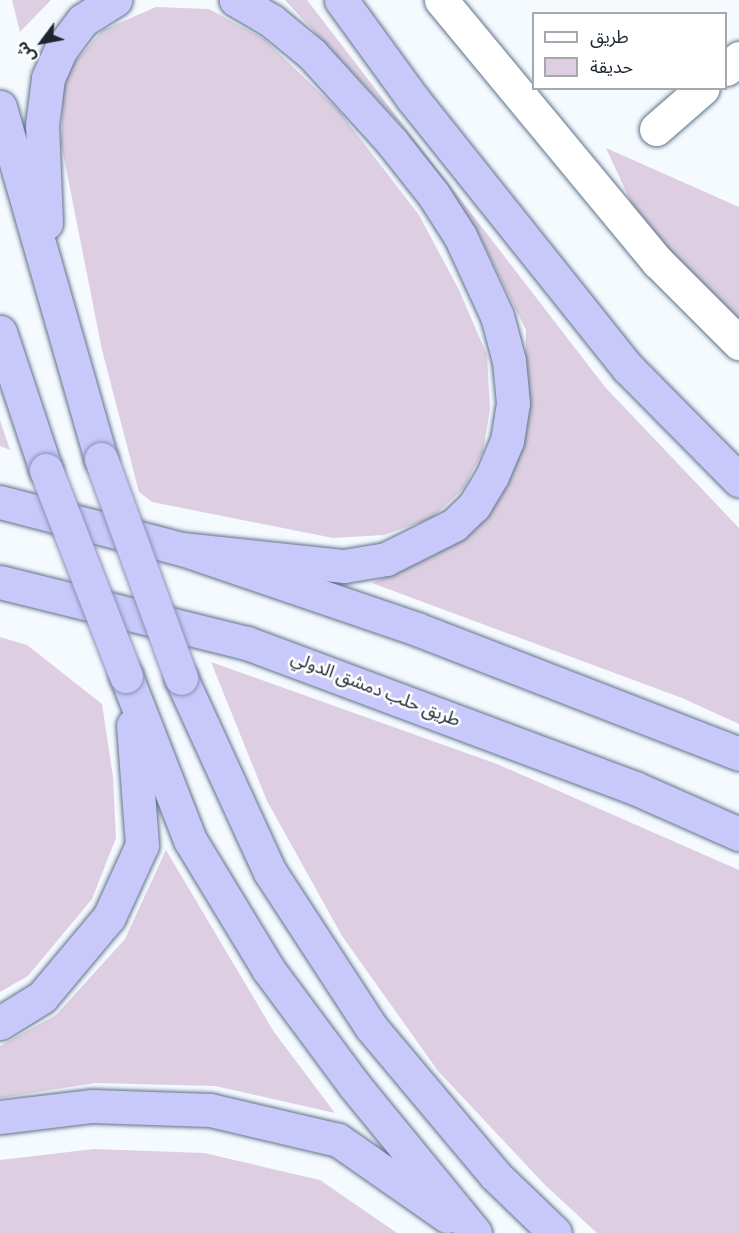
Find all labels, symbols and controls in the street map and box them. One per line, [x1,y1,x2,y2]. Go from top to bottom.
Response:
north arrow [12,12,72,72]
legend [532,12,727,90]
text: طريق [590,27,629,50]
text: ش [12,37,41,66]
text: حديقة [590,57,633,80]
street label: طريق حلب دمشق الدولي [287,649,463,733]

